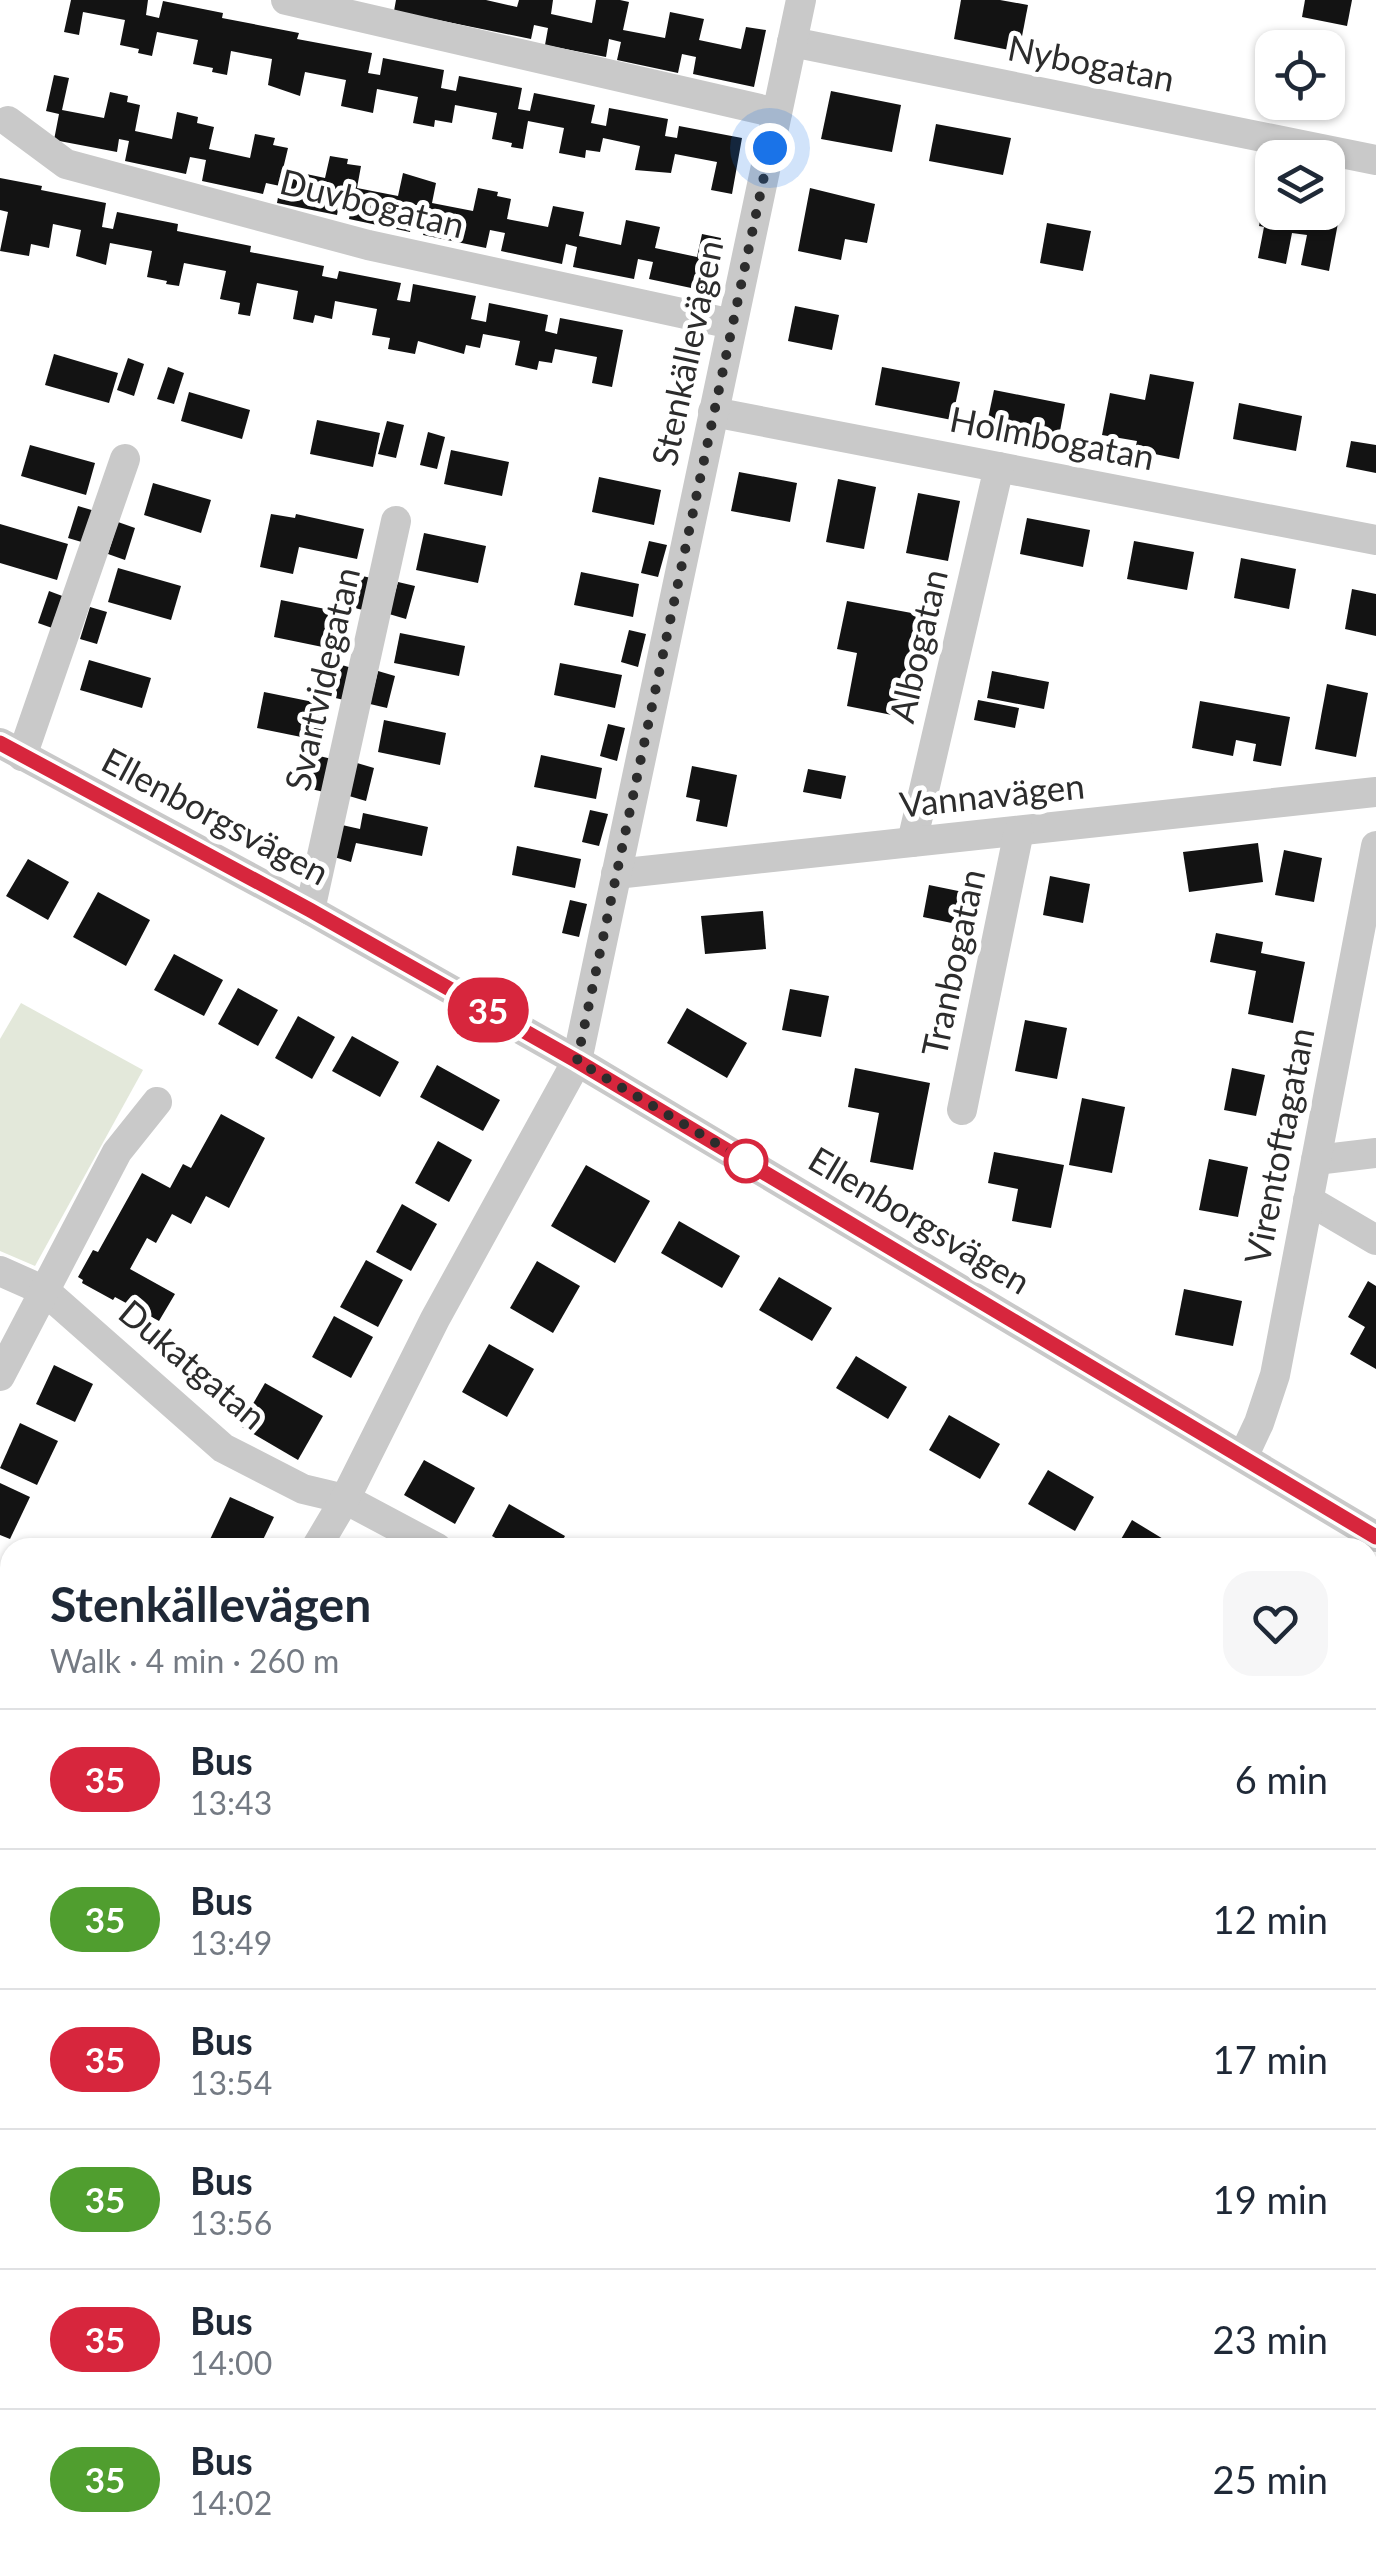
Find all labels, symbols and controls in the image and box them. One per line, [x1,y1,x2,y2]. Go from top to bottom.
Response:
street label: Nybogatan [1005,25,1178,99]
map controls [1255,30,1345,230]
button: locate [1255,30,1345,120]
your location [745,123,795,173]
button: layers [1255,140,1345,230]
street label: Duvbogatan [276,159,469,245]
street label: Stenkällevägen [642,236,730,469]
street label: Holmbogatan [947,397,1158,477]
street label: Svartvidegatan [275,563,367,794]
street label: Albogatan [879,565,955,726]
street label: Ellenborgsvägen [96,738,336,893]
street label: Vannavägen [897,763,1086,825]
street label: Tranbogatan [912,865,992,1060]
line badge: 35 [443,978,533,1042]
text: 35 [468,989,508,1031]
street label: Virentoftagatan [1235,1024,1322,1267]
street label: Ellenborgsvägen [802,1137,1038,1302]
unlabelled marker [725,1140,767,1182]
street label: Dukatgatan [112,1290,275,1437]
button: heart [1223,1571,1328,1676]
text: Stenkällevägen [50,1575,371,1632]
text: Walk · 4 min · 260 m [50,1641,339,1680]
text: Bus [190,1737,253,1783]
text: 6 min [1235,1756,1328,1802]
text: 35 [85,1758,125,1800]
text: 13:43 [190,1783,272,1822]
text: Bus [190,1877,253,1923]
text: 12 min [1213,1896,1328,1942]
text: 35 [85,1898,125,1940]
text: 13:49 [190,1923,272,1962]
text: Bus [190,2017,253,2063]
text: 17 min [1213,2036,1328,2082]
text: 35 [85,2038,125,2080]
text: 13:54 [190,2063,272,2102]
text: Bus [190,2157,253,2203]
text: 19 min [1213,2176,1328,2222]
text: 35 [85,2178,125,2220]
text: 13:56 [190,2203,272,2242]
text: Bus [190,2297,253,2343]
text: 23 min [1213,2316,1328,2362]
text: 35 [85,2318,125,2360]
text: 14:00 [190,2343,272,2382]
text: Bus [190,2437,253,2483]
text: 25 min [1213,2456,1328,2502]
text: 35 [85,2458,125,2500]
text: 14:02 [190,2483,272,2522]

